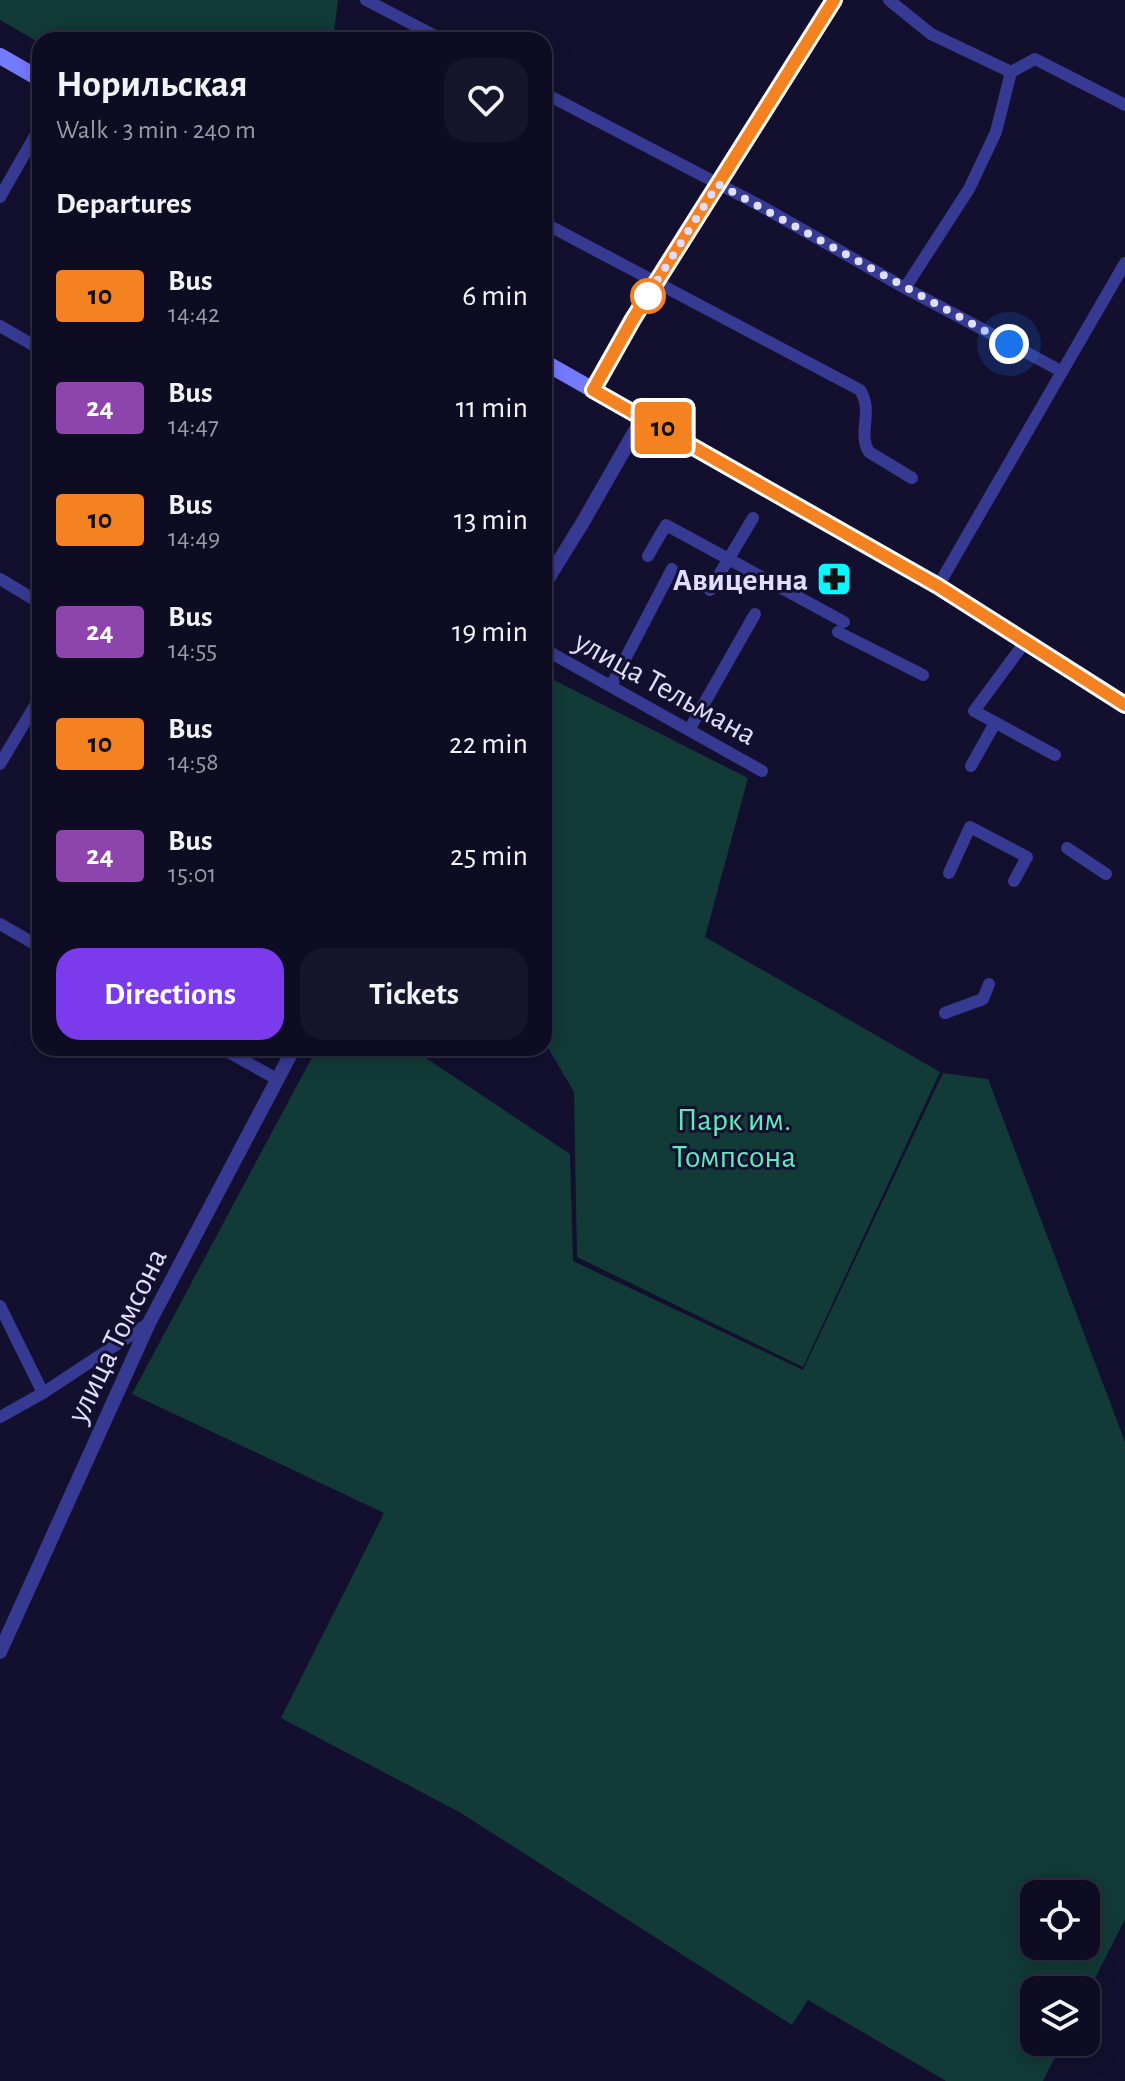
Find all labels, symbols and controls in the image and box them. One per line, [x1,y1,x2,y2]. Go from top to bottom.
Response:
button: heart [444,58,528,142]
text: Норильская [56,66,248,104]
text: Walk · 3 min · 240 m [56,117,256,143]
text: Departures [56,189,192,219]
text: Bus [168,266,213,296]
unlabelled marker [631,279,665,313]
text: 6 min [462,281,528,311]
text: 10 [88,282,112,310]
text: 14:42 [168,301,220,327]
your location [989,324,1029,364]
text: Bus [168,378,213,408]
text: 11 min [456,393,528,423]
text: 24 [86,394,114,422]
line badge: 10 [627,402,699,454]
text: 14:47 [168,413,219,439]
text: 10 [651,414,675,442]
text: Bus [168,490,213,520]
text: 13 min [454,505,528,535]
text: 10 [88,506,112,534]
text: 14:49 [168,525,220,551]
pharmacy icon: Авиценна [815,560,853,598]
place label: Авиценна [673,564,808,596]
text: Bus [168,602,213,632]
text: 19 min [452,617,528,647]
text: 24 [86,618,114,646]
street label: улица Тельмана [568,624,762,751]
text: 14:55 [168,637,217,663]
text: Bus [168,714,213,744]
text: 22 min [449,729,528,759]
text: 10 [88,730,112,758]
text: 14:58 [168,749,219,775]
text: Bus [168,826,213,856]
text: 25 min [450,841,528,871]
text: 24 [86,842,114,870]
text: 15:01 [168,861,216,887]
button: Directions [56,948,284,1040]
button: Tickets [300,948,528,1040]
park label: Парк им. Томпсона [672,1104,796,1173]
street label: улица Томсона [61,1243,173,1428]
map controls [1020,1880,1100,2056]
button: locate [1020,1880,1100,1960]
button: layers [1020,1976,1100,2056]

